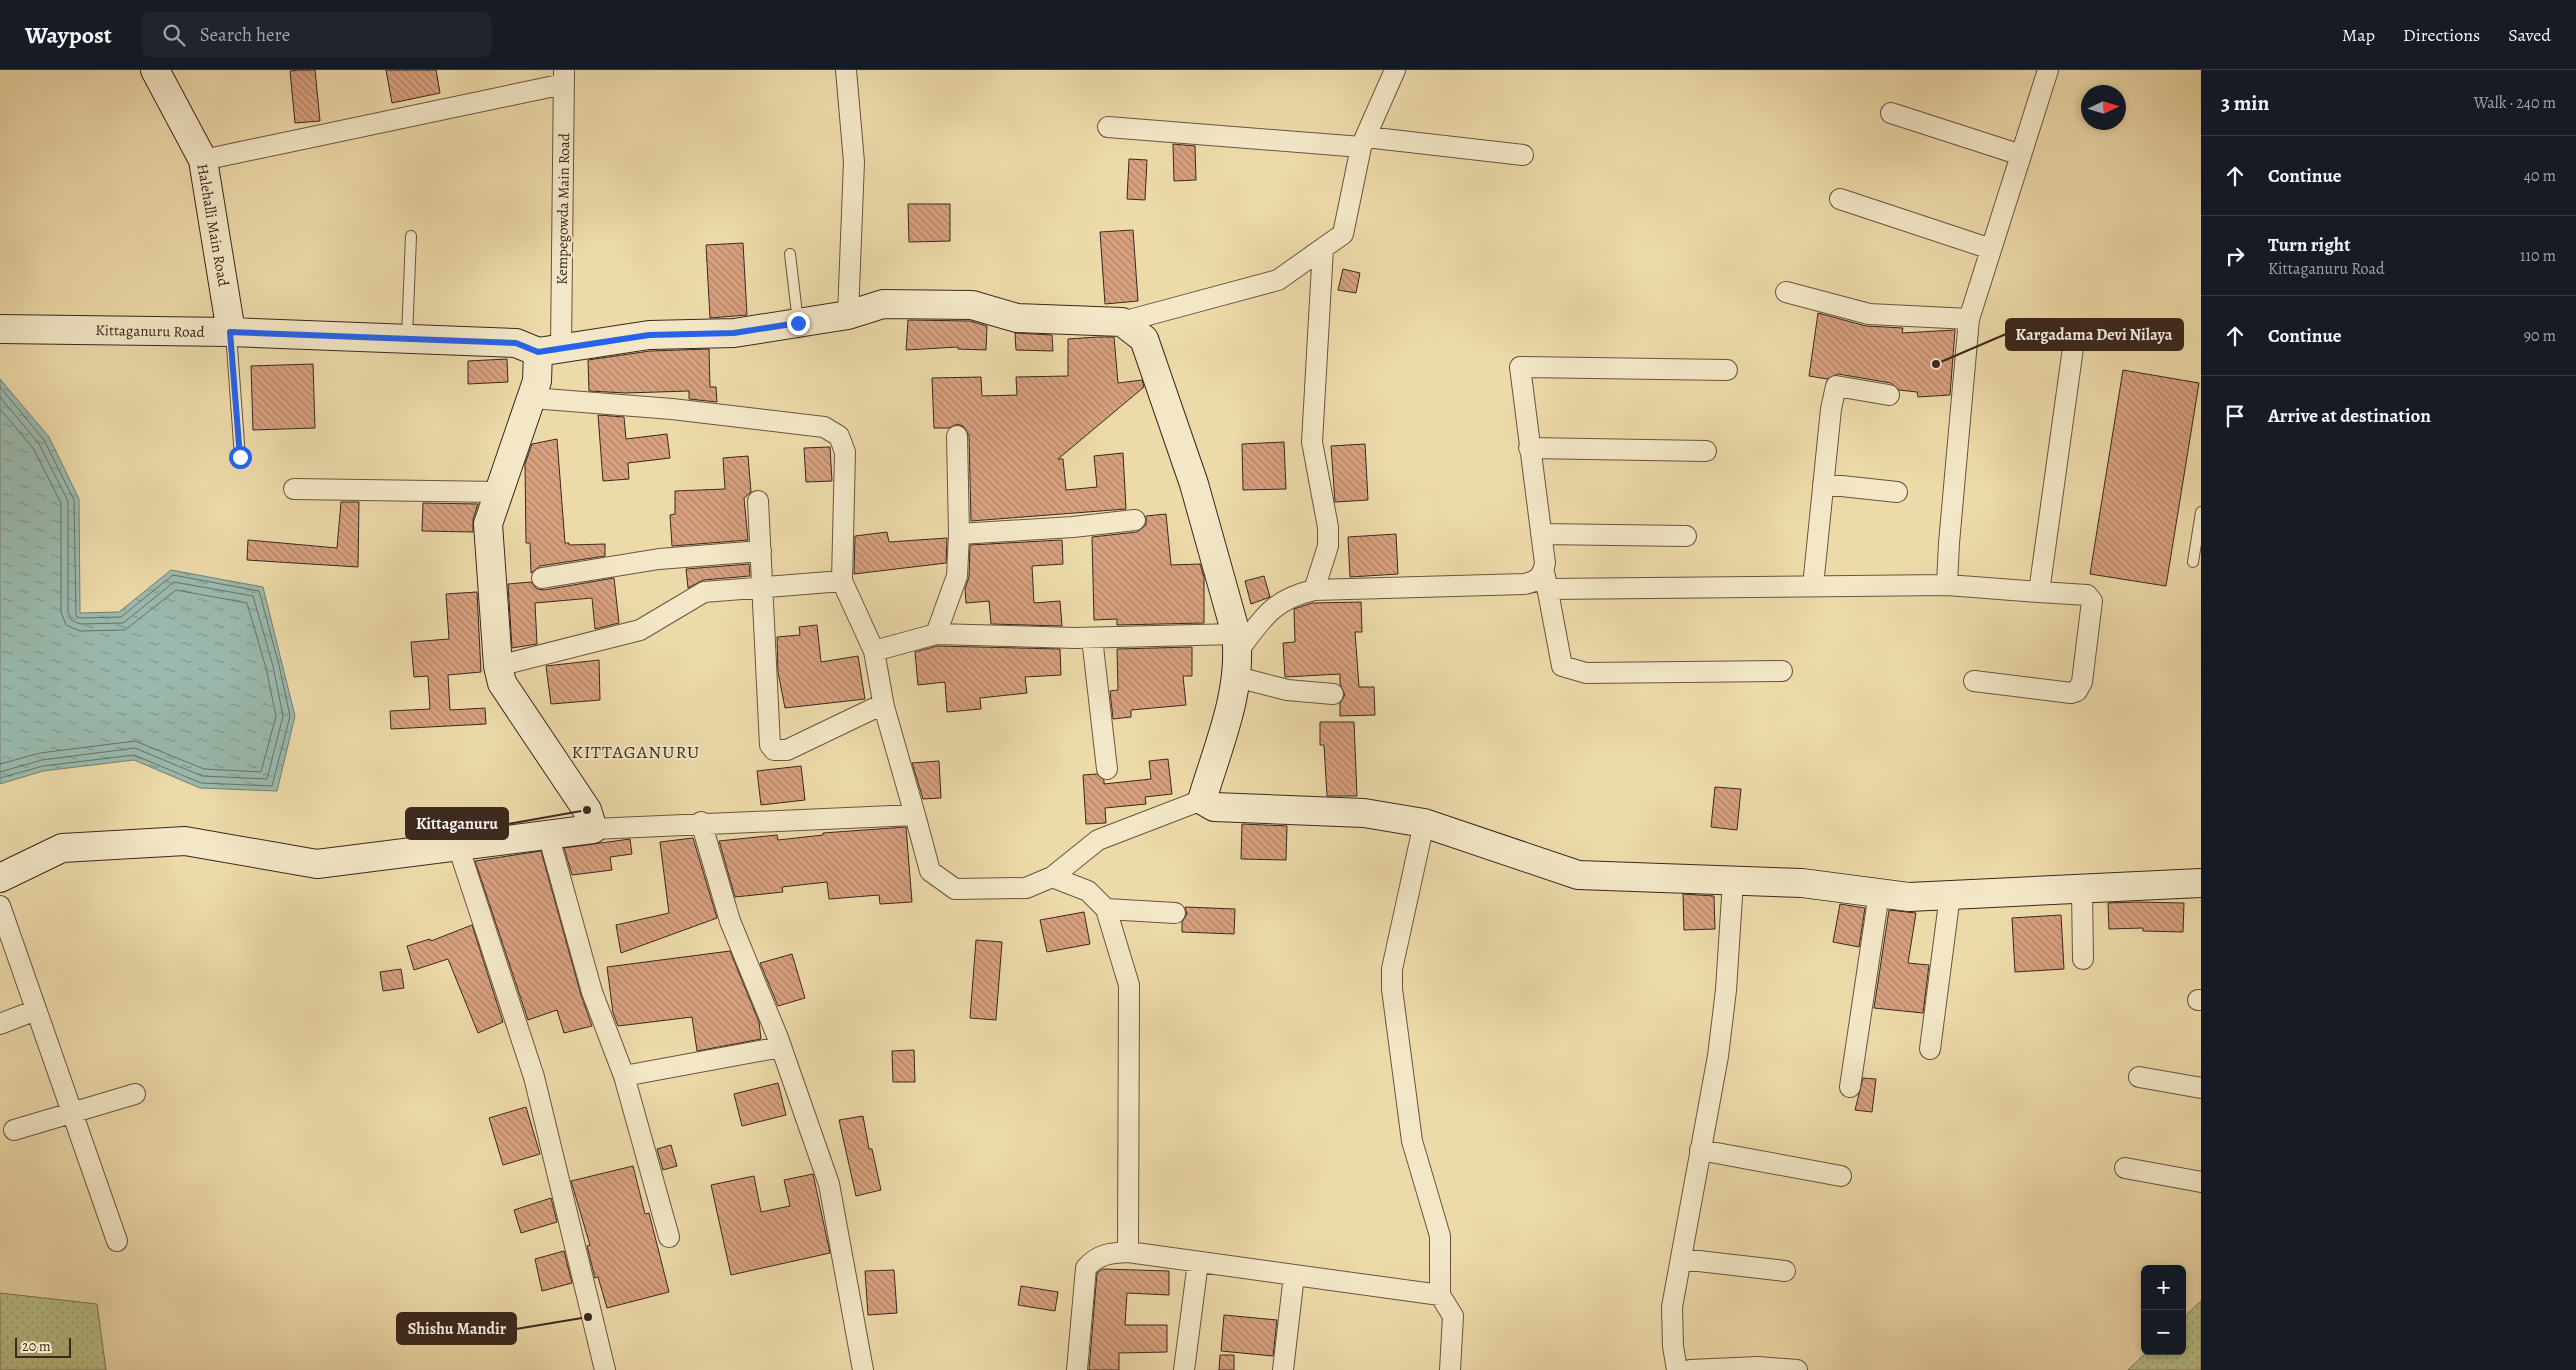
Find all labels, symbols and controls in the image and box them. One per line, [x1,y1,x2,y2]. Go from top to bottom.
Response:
search box [142,12,492,57]
text: Waypost [25,19,112,51]
icon: search [160,21,188,49]
text: Search here [200,22,290,48]
text: Map [2342,23,2375,47]
text: Directions [2403,23,2480,47]
text: Saved [2508,23,2551,47]
north arrow [2081,85,2126,130]
text: 3 min [2221,89,2269,117]
text: Walk · 240 m [2474,92,2556,114]
street label: Kempegowda Main Road [552,132,574,285]
street label: Halehalli Main Road [192,162,234,289]
icon: ahead [2221,162,2249,190]
text: Continue [2268,163,2342,189]
text: 40 m [2524,165,2556,187]
text: Turn right [2268,232,2350,258]
icon: right [2221,242,2249,270]
text: 110 m [2520,245,2556,267]
text: Kittaganuru Road [2268,258,2385,280]
route end [787,312,810,335]
callout: Kargadama Devi Nilaya [2006,319,2183,350]
street label: Kittaganuru Road [95,320,206,342]
icon: ahead [2221,322,2249,350]
text: Continue [2268,323,2342,349]
text: Kargadama Devi Nilaya [2016,324,2173,346]
text: 90 m [2524,325,2556,347]
icon: arrive [2221,402,2249,430]
text: Arrive at destination [2268,403,2431,429]
route start [229,446,252,469]
district label: KITTAGANURU [572,740,700,764]
callout: Kittaganuru [406,808,508,839]
text: Kittaganuru [416,813,498,835]
map controls [2141,1265,2186,1355]
button: + [2141,1265,2186,1310]
button: − [2141,1310,2186,1355]
callout: Shishu Mandir [397,1313,516,1344]
text: Shishu Mandir [408,1318,507,1340]
scale bar [15,1335,71,1358]
text: 20 m [22,1337,51,1356]

